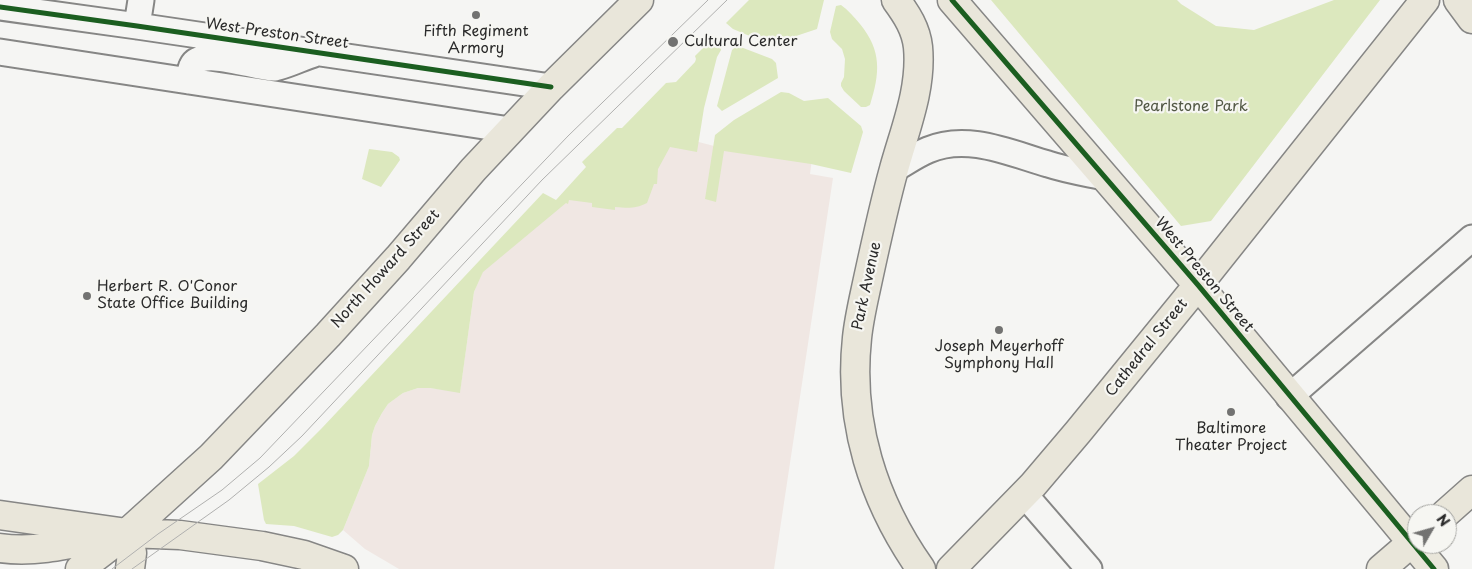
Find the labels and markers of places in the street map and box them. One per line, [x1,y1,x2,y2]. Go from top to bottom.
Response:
marker: Fifth Regiment Armory [470,9,482,21]
place label: Fifth Regiment Armory [423,23,529,58]
place label: Cultural Center [684,33,797,51]
marker: Cultural Center [666,35,680,49]
place label: Herbert R. O'Conor State Office Building [97,278,248,313]
marker: Herbert R. O'Conor State Office Building [81,290,93,302]
marker: Joseph Meyerhoff Symphony Hall [993,324,1005,336]
place label: Joseph Meyerhoff Symphony Hall [935,338,1063,373]
marker: Baltimore Theater Project [1225,406,1237,418]
place label: Baltimore Theater Project [1175,420,1287,455]

